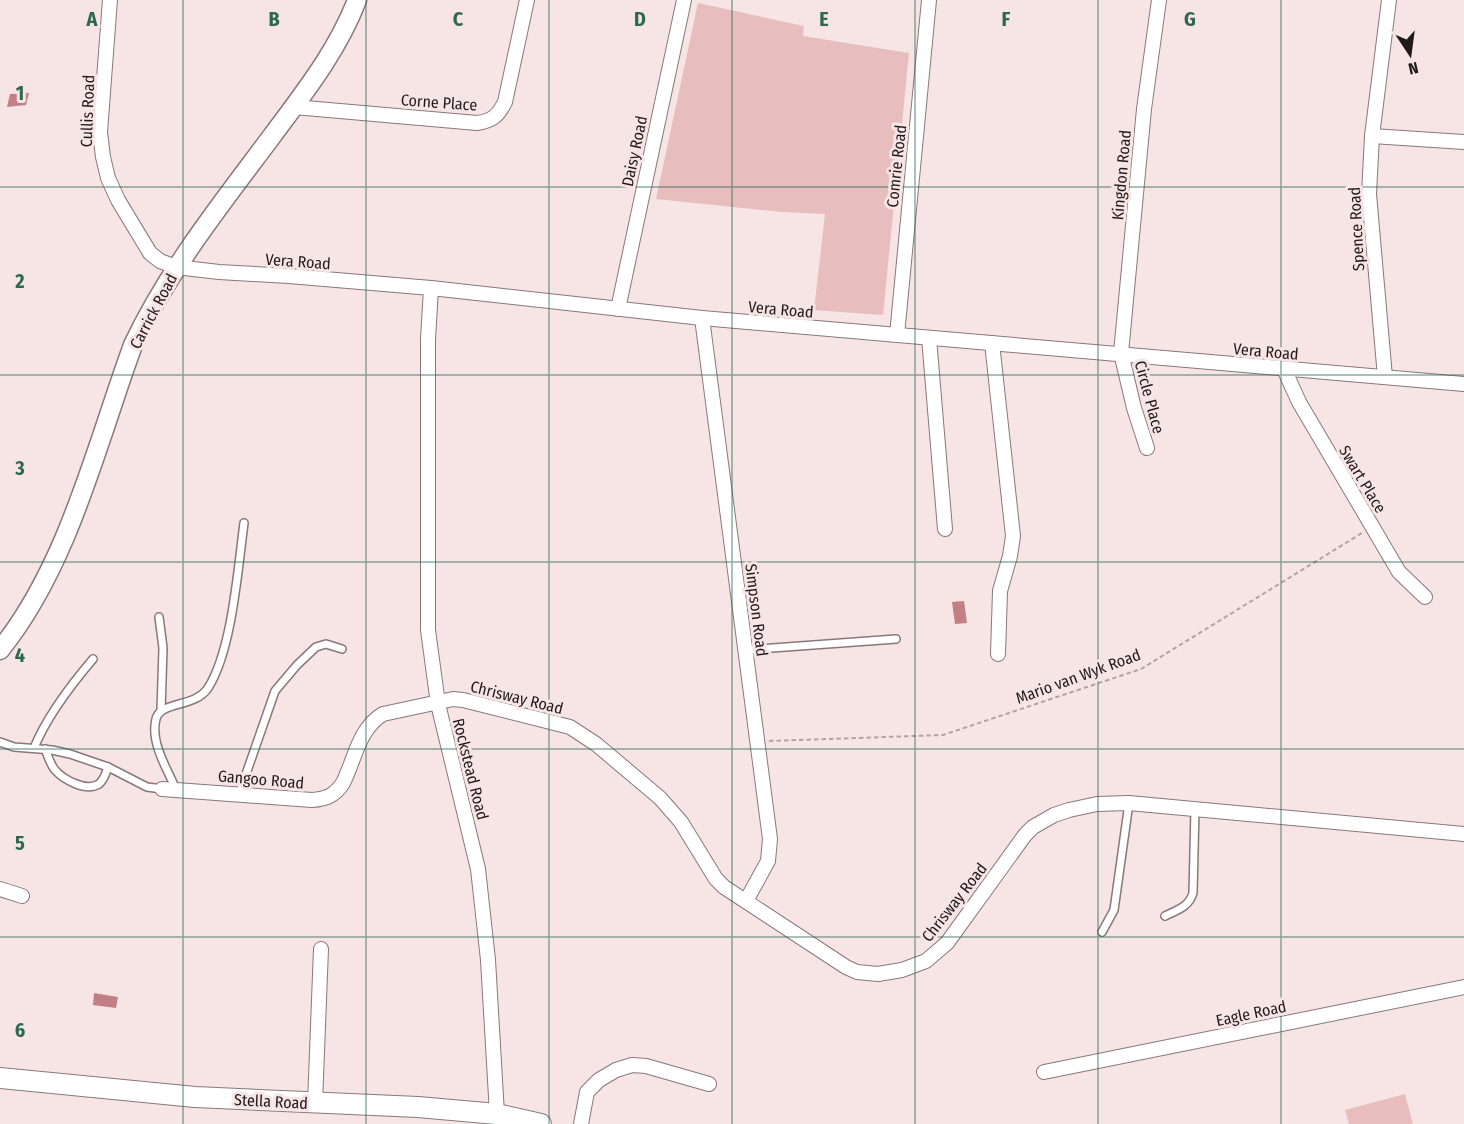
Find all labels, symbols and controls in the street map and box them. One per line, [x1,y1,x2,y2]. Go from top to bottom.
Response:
text: A [86,7,99,31]
text: B [268,7,280,31]
text: C [453,7,464,31]
text: D [634,7,646,31]
text: E [819,7,829,31]
text: F [1002,7,1011,31]
text: G [1184,7,1196,31]
north arrow [1380,24,1440,84]
text: N [1406,58,1420,78]
street label: Cullis Road [77,74,98,148]
text: 1 [16,81,24,105]
street label: Corne Place [400,90,478,115]
street label: Daisy Road [618,114,651,188]
street label: Comrie Road [883,124,910,208]
street label: Kingdon Road [1108,129,1135,221]
street label: Spence Road [1345,186,1368,271]
street label: Vera Road [265,250,331,273]
text: 2 [14,269,25,293]
street label: Carrick Road [126,270,181,352]
street label: Vera Road [747,297,814,322]
street label: Vera Road [1232,339,1299,364]
street label: Circle Place [1131,359,1168,436]
street label: Swart Place [1335,442,1390,516]
text: 3 [14,456,25,480]
street label: Simpson Road [741,563,772,658]
text: 4 [15,643,25,667]
street label: Mario van Wyk Road [1013,645,1143,708]
street label: Chrisway Road [469,677,565,718]
street label: Rockstead Road [449,716,492,822]
street label: Gangoo Road [217,766,305,793]
text: 5 [15,831,25,855]
street label: Chrisway Road [918,859,991,945]
street label: Eagle Road [1214,997,1288,1030]
text: 6 [15,1018,25,1042]
street label: Stella Road [234,1090,308,1113]

